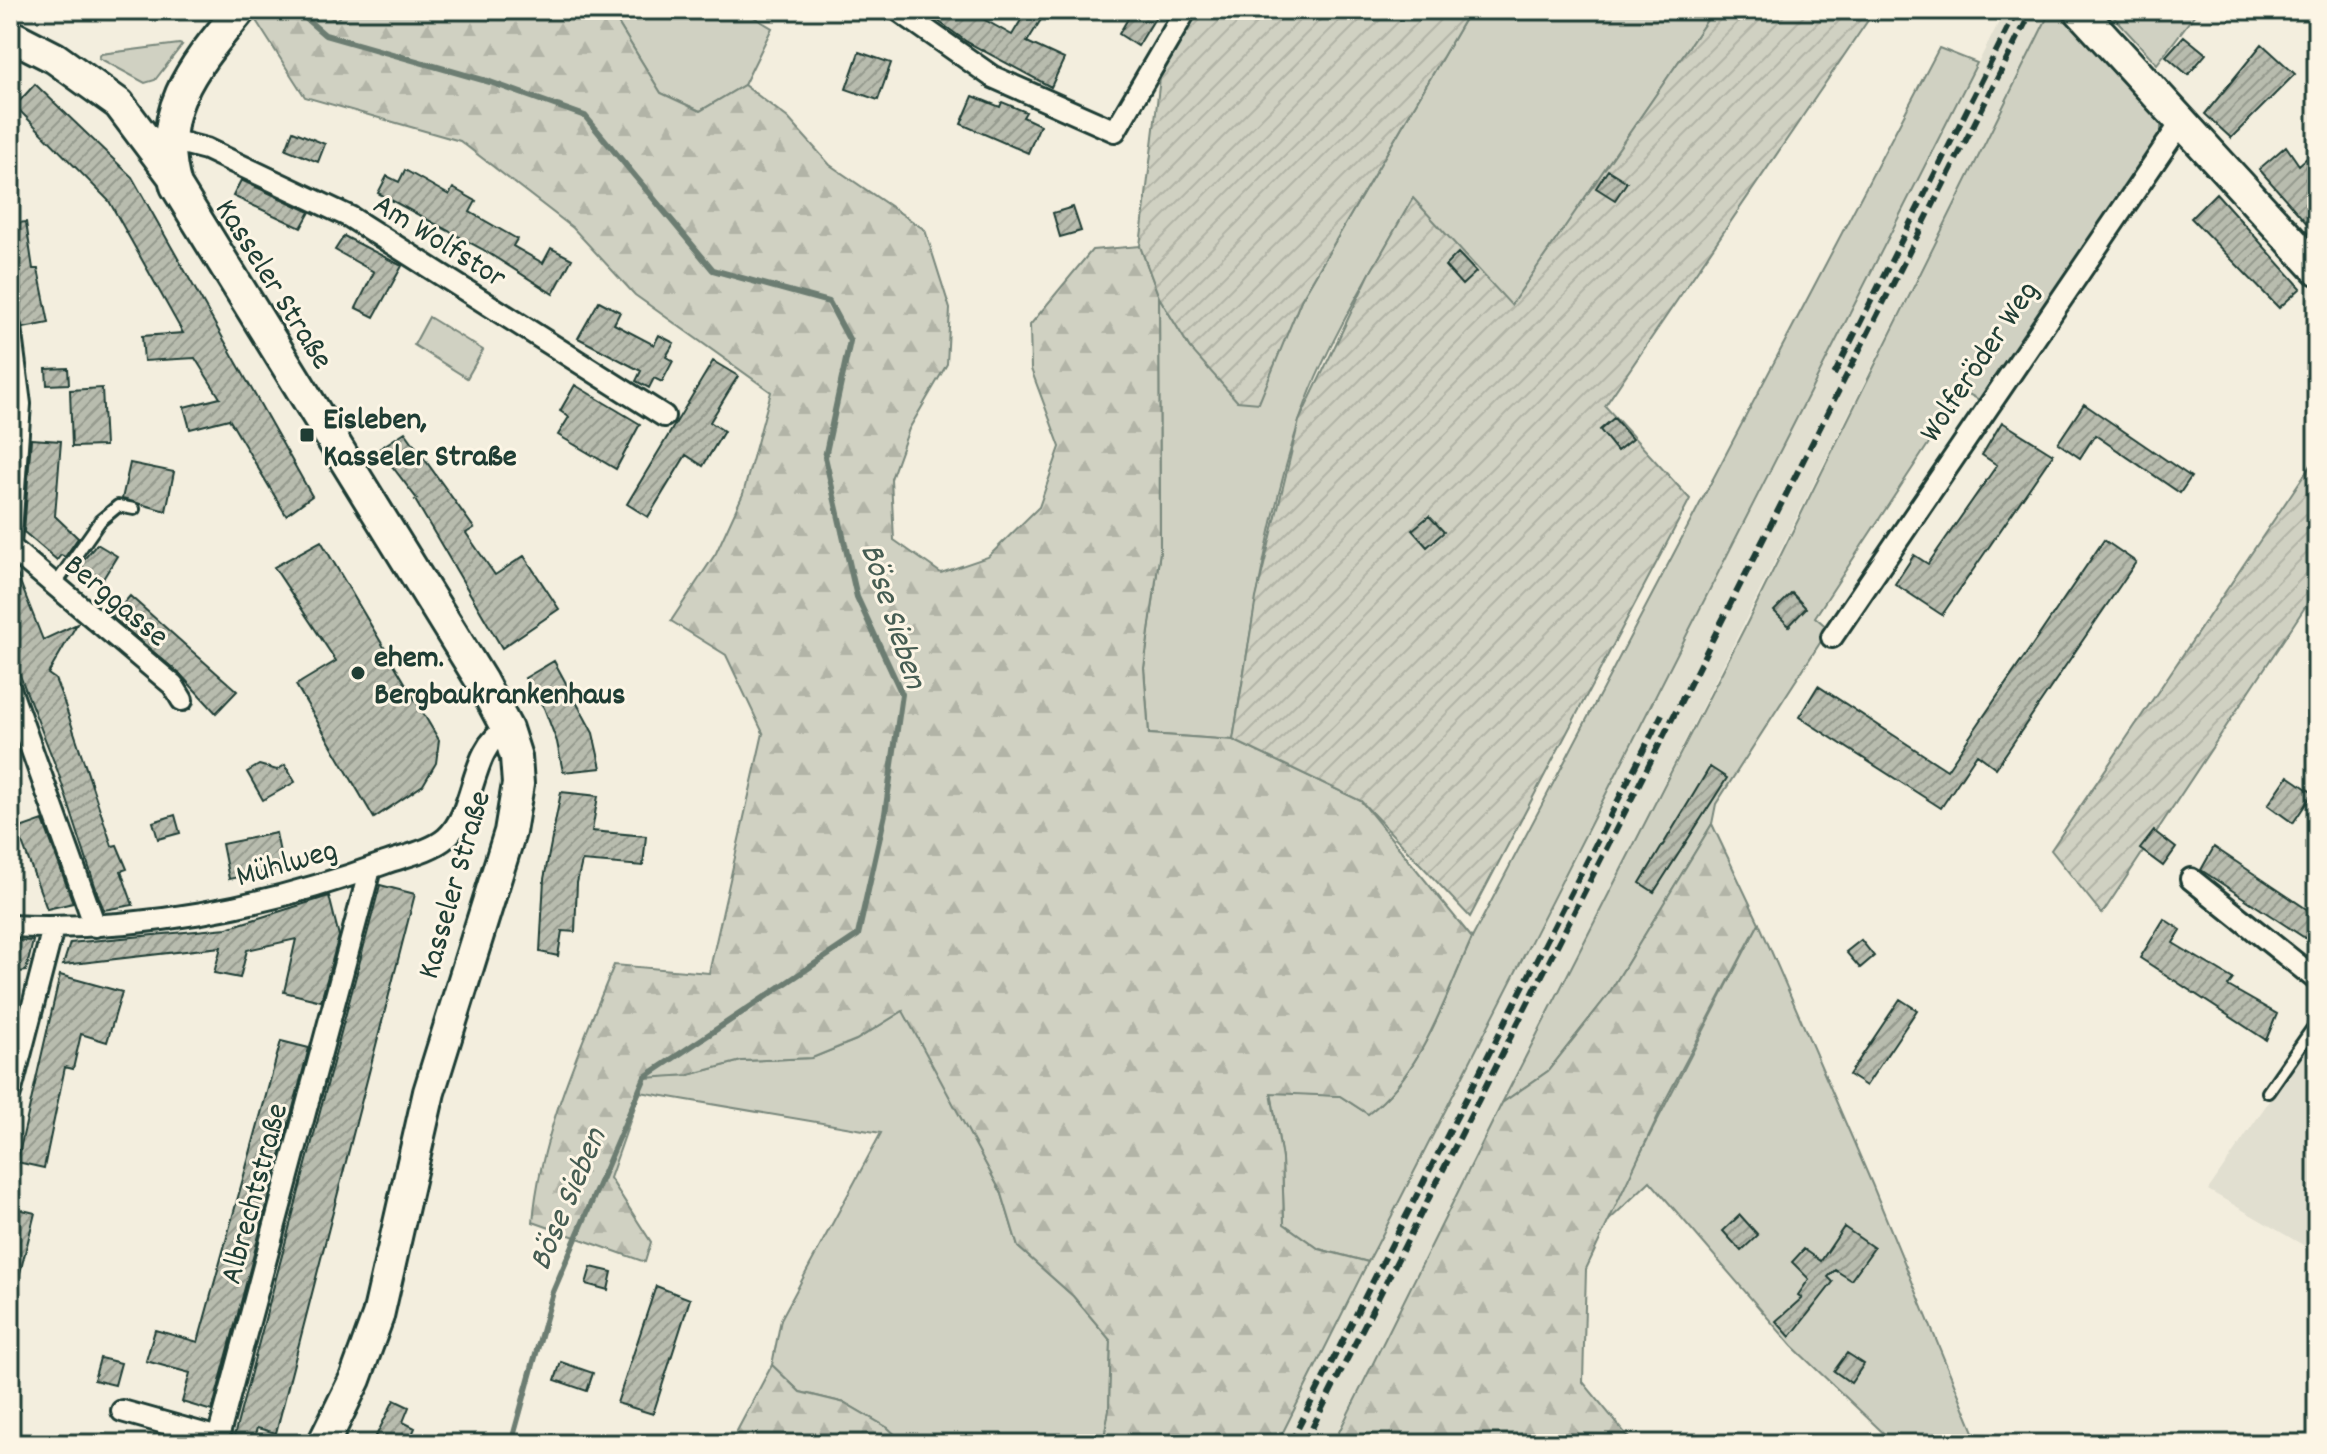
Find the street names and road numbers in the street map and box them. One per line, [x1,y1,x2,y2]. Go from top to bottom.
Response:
street label: Am Wolfstor [363,184,514,302]
street label: Kasseler Straße [201,191,343,380]
street label: Wolferöder Weg [1910,273,2052,453]
street label: Berggasse [52,545,178,661]
street label: Kasseler Straße [408,786,506,985]
street label: Mühlweg [231,829,343,902]
street label: Albrechtstraße [211,1099,303,1290]

